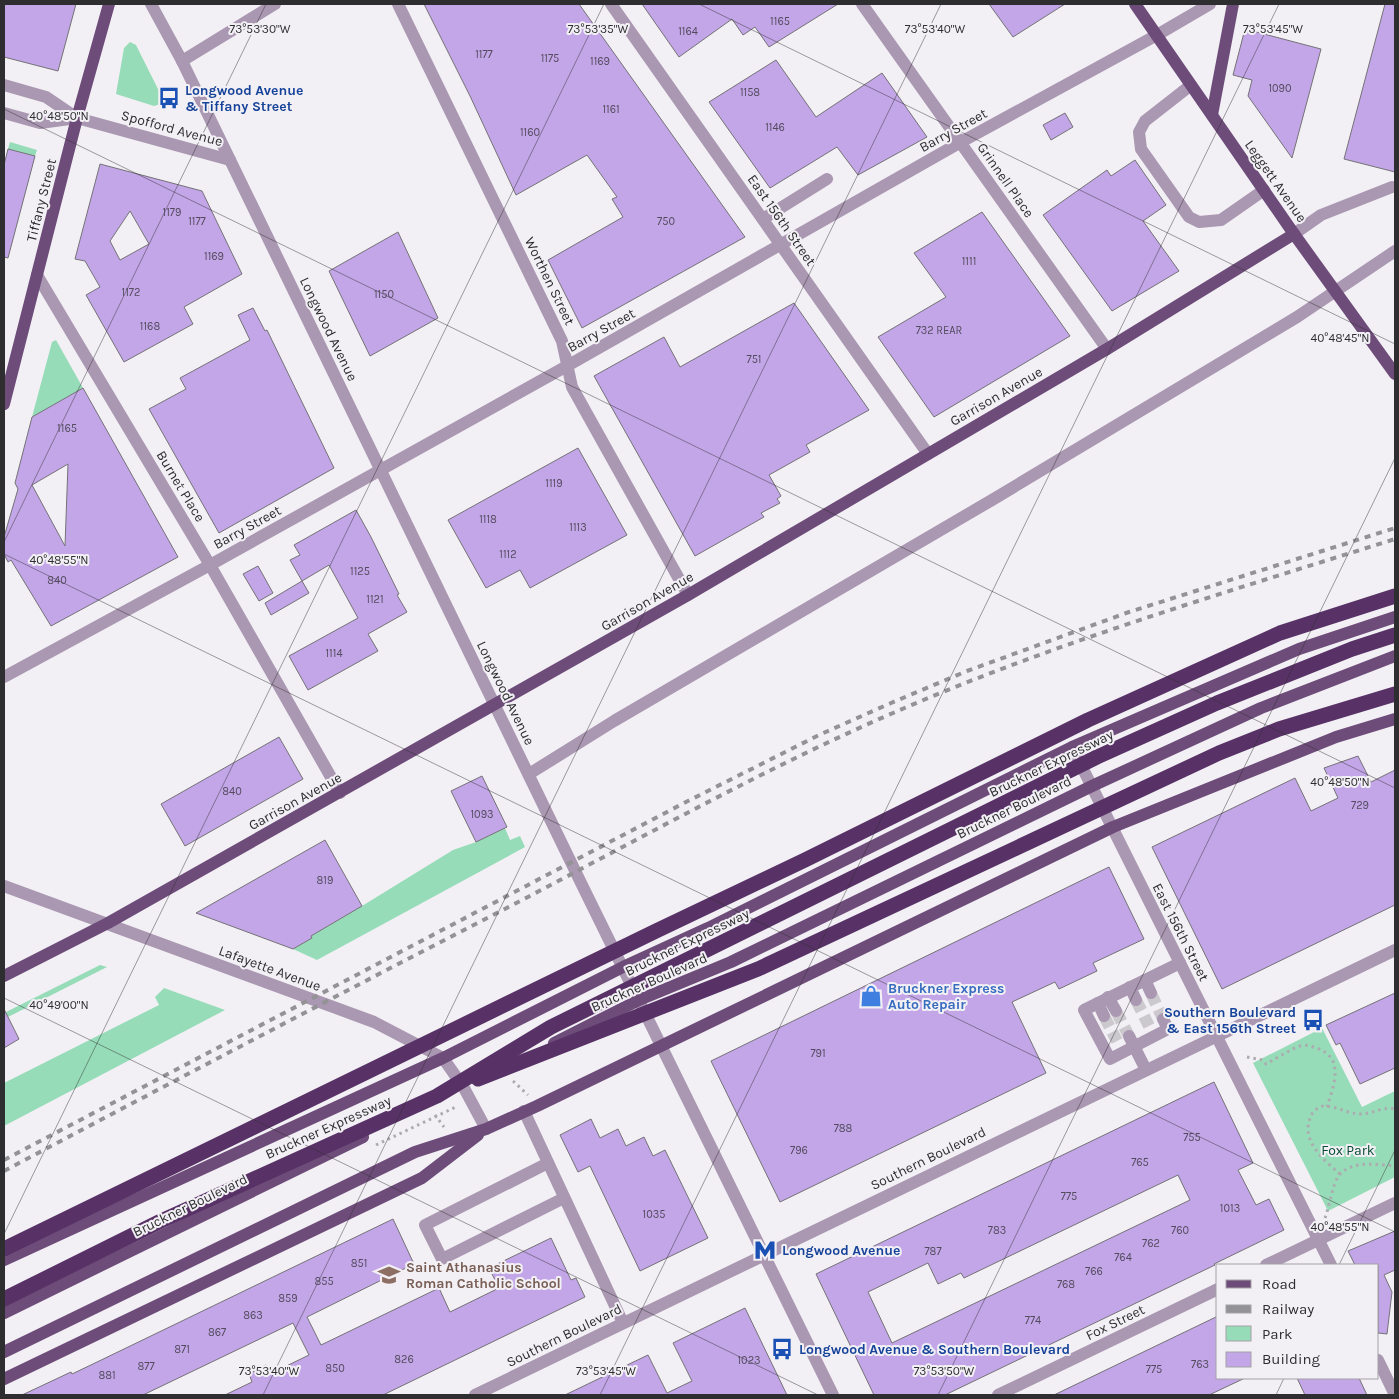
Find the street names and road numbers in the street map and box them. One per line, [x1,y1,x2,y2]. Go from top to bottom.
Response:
street label: Barry Street [916,105,990,156]
street label: Spofford Avenue [119,107,224,150]
street label: Leggett Avenue [1241,137,1310,226]
street label: Grinnell Place [974,140,1038,221]
street label: Tiffany Street [23,157,60,244]
street label: East 156th Street [744,171,819,269]
street label: Worthen Street [521,234,578,328]
street label: Longwood Avenue [296,274,361,384]
street label: Barry Street [564,305,638,356]
street label: Garrison Avenue [947,363,1045,430]
street label: Burnet Place [153,447,209,525]
street label: Barry Street [210,502,284,553]
street label: Garrison Avenue [598,568,696,635]
street label: Longwood Avenue [473,638,538,748]
street label: Bruckner Expressway [986,726,1116,801]
street label: Garrison Avenue [246,769,345,834]
street label: Bruckner Boulevard [954,772,1074,843]
street label: East 156th Street [1149,880,1213,984]
street label: Bruckner Expressway [622,905,752,980]
street label: Lafayette Avenue [216,942,323,995]
street label: Bruckner Boulevard [588,949,710,1016]
street label: Bruckner Expressway [263,1092,394,1163]
street label: Southern Boulevard [868,1123,989,1194]
street label: Bruckner Boulevard [130,1170,250,1241]
street label: Southern Boulevard [504,1300,625,1371]
street label: Fox Street [1083,1301,1147,1344]

